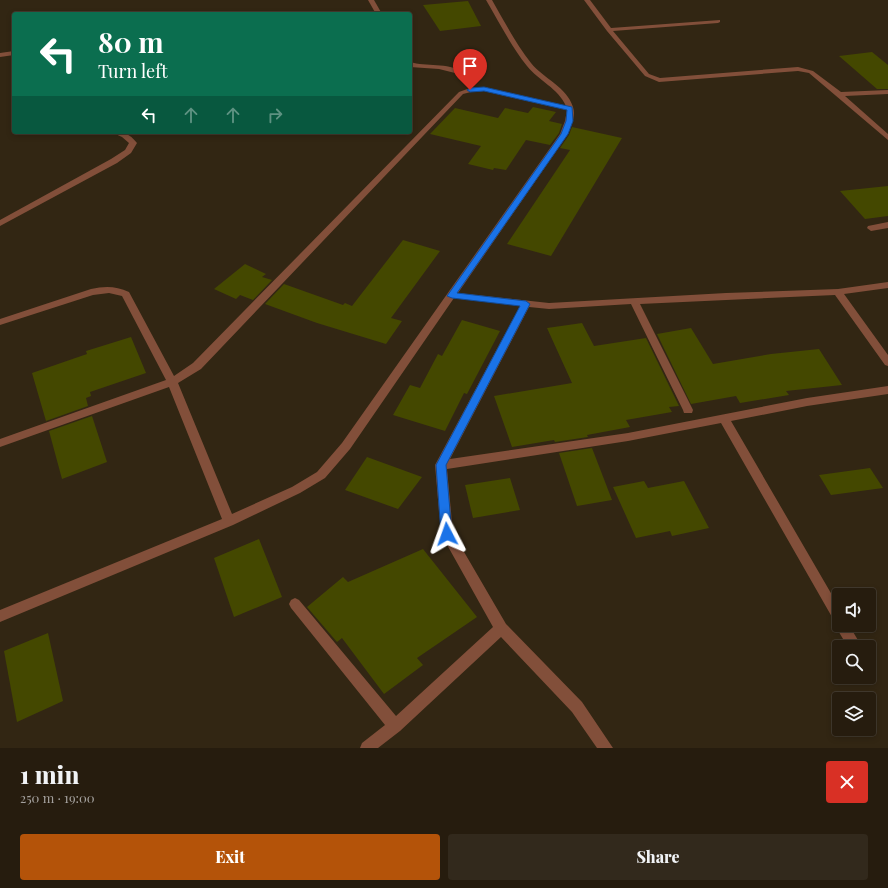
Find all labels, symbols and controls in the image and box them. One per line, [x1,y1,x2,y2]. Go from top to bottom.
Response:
text: 80 m [98,23,164,60]
icon: left [32,28,84,80]
pin [453,49,487,90]
icon: arrive [459,55,481,77]
text: Turn left [98,59,168,83]
icon: left [138,104,160,126]
icon: ahead [180,104,202,126]
icon: ahead [222,104,244,126]
icon: right [264,104,286,126]
position arrow [426,513,468,555]
map controls [832,588,876,736]
button: sound [832,588,876,632]
button: search [832,640,876,684]
button: layers [832,692,876,736]
text: 1 min [20,758,79,790]
button: close [826,761,868,803]
text: 250 m · 19:00 [20,789,95,806]
button: Exit [20,834,440,880]
button: Share [448,834,868,880]

